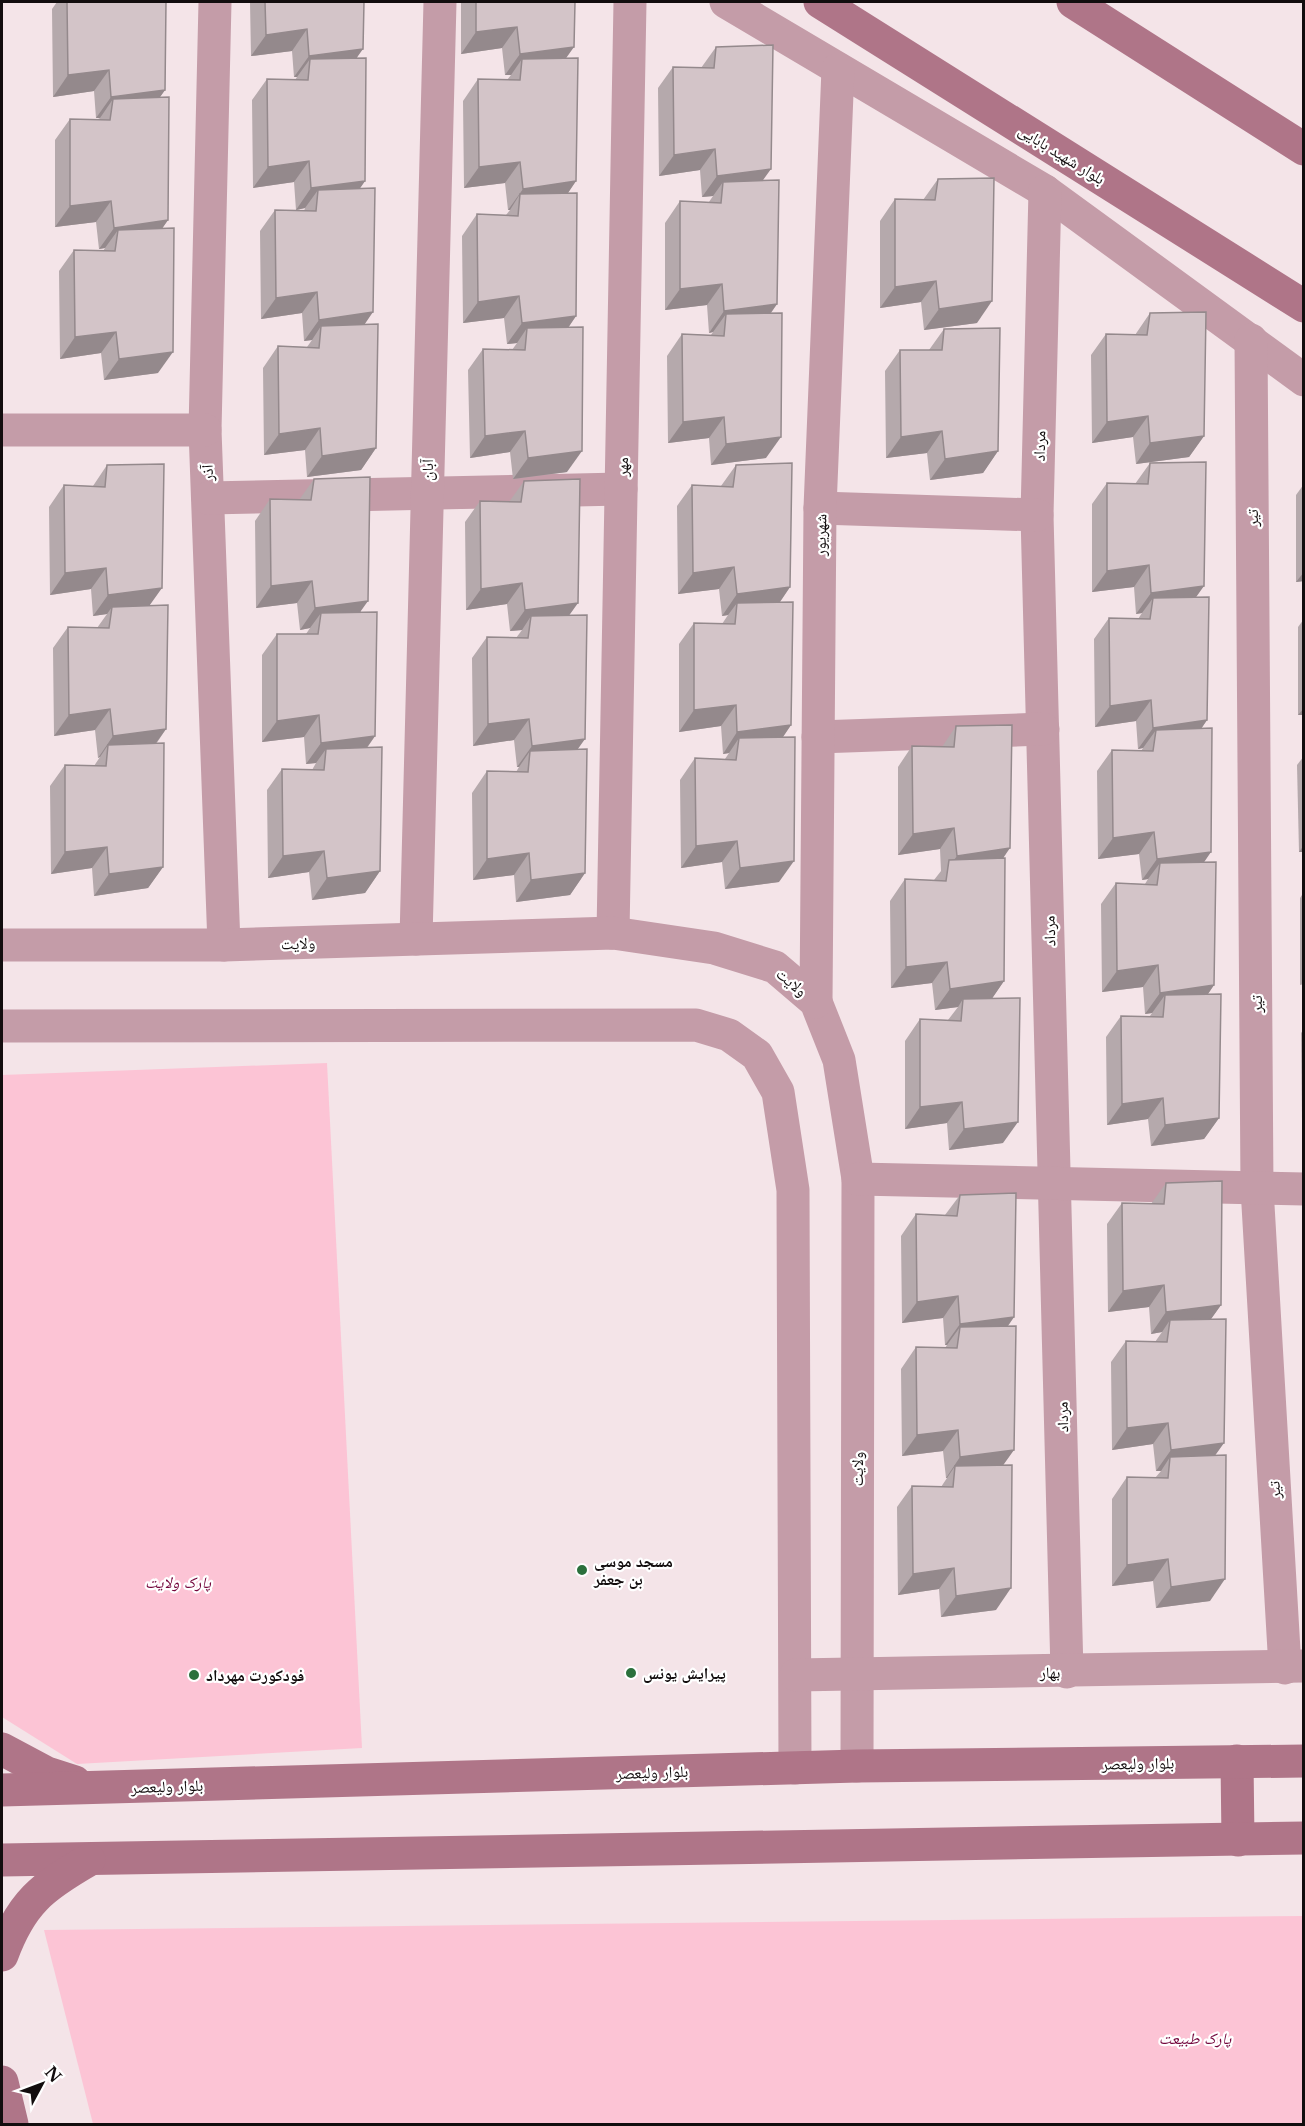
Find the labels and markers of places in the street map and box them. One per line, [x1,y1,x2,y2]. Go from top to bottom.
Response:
place label: مسجد موسی بن جعفر [593,1551,673,1589]
marker: مسجد موسی بن جعفر [575,1563,589,1577]
place label: پیرایش یونس [643,1663,726,1683]
place label: فودکورت مهرداد [206,1665,305,1685]
marker: پیرایش یونس [624,1666,638,1680]
marker: فودکورت مهرداد [187,1668,201,1682]

